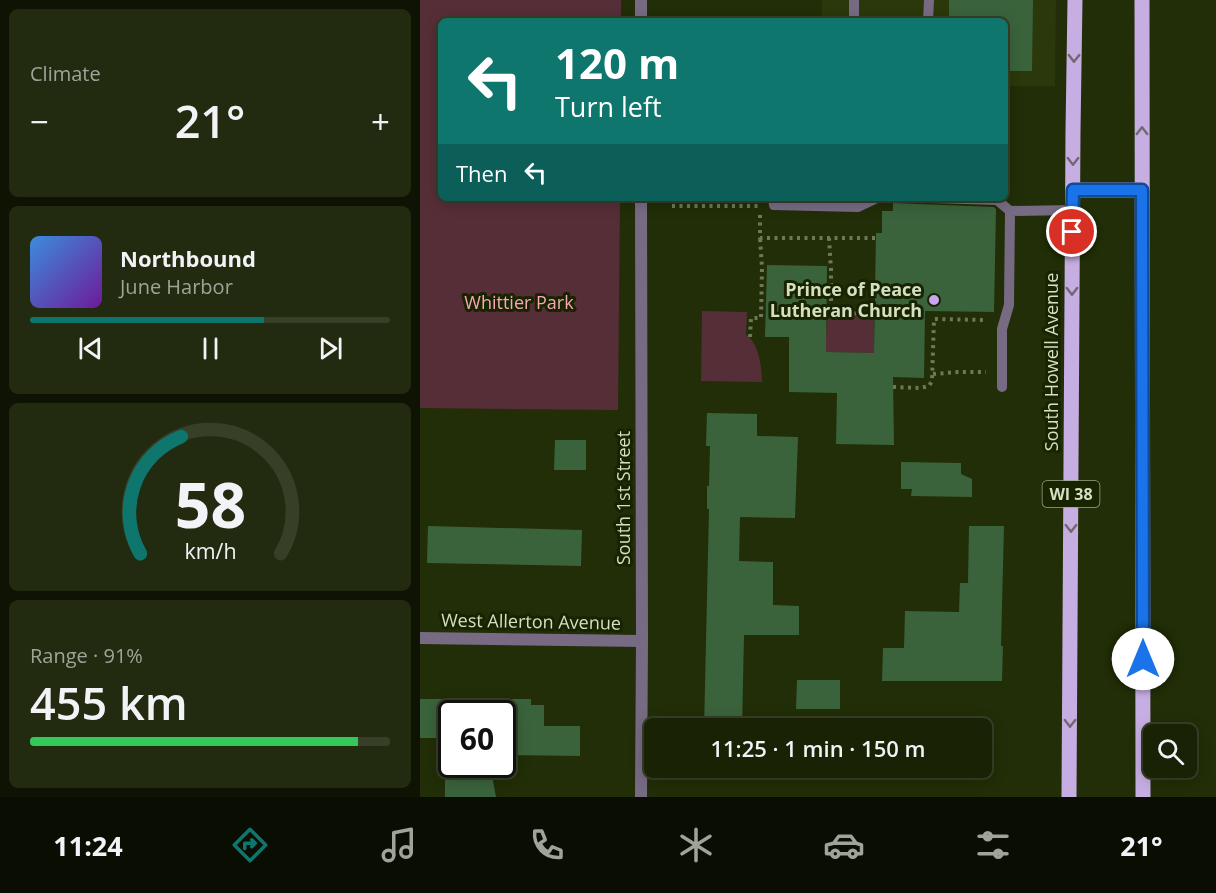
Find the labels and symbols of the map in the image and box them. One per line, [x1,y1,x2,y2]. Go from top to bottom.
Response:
one-way arrow [1068,54,1080,63]
one-way arrow [1136,127,1148,136]
one-way arrow [1067,156,1079,165]
pin [1046,206,1097,257]
street label: South Howell Avenue [1039,273,1063,451]
place label: Prince of Peace Lutheran Church [770,277,922,322]
one-way arrow [1066,286,1078,295]
park label: Whittier Park [464,290,574,314]
marker: Prince of Peace Lutheran Church [927,293,941,307]
street label: South 1st Street [611,431,635,565]
road number: WI 38 [1042,481,1100,507]
one-way arrow [1065,523,1077,532]
street label: West Allerton Avenue [441,607,621,635]
position arrow [1111,627,1175,691]
speed limit sign: 60 [438,700,516,778]
one-way arrow [1063,718,1076,727]

